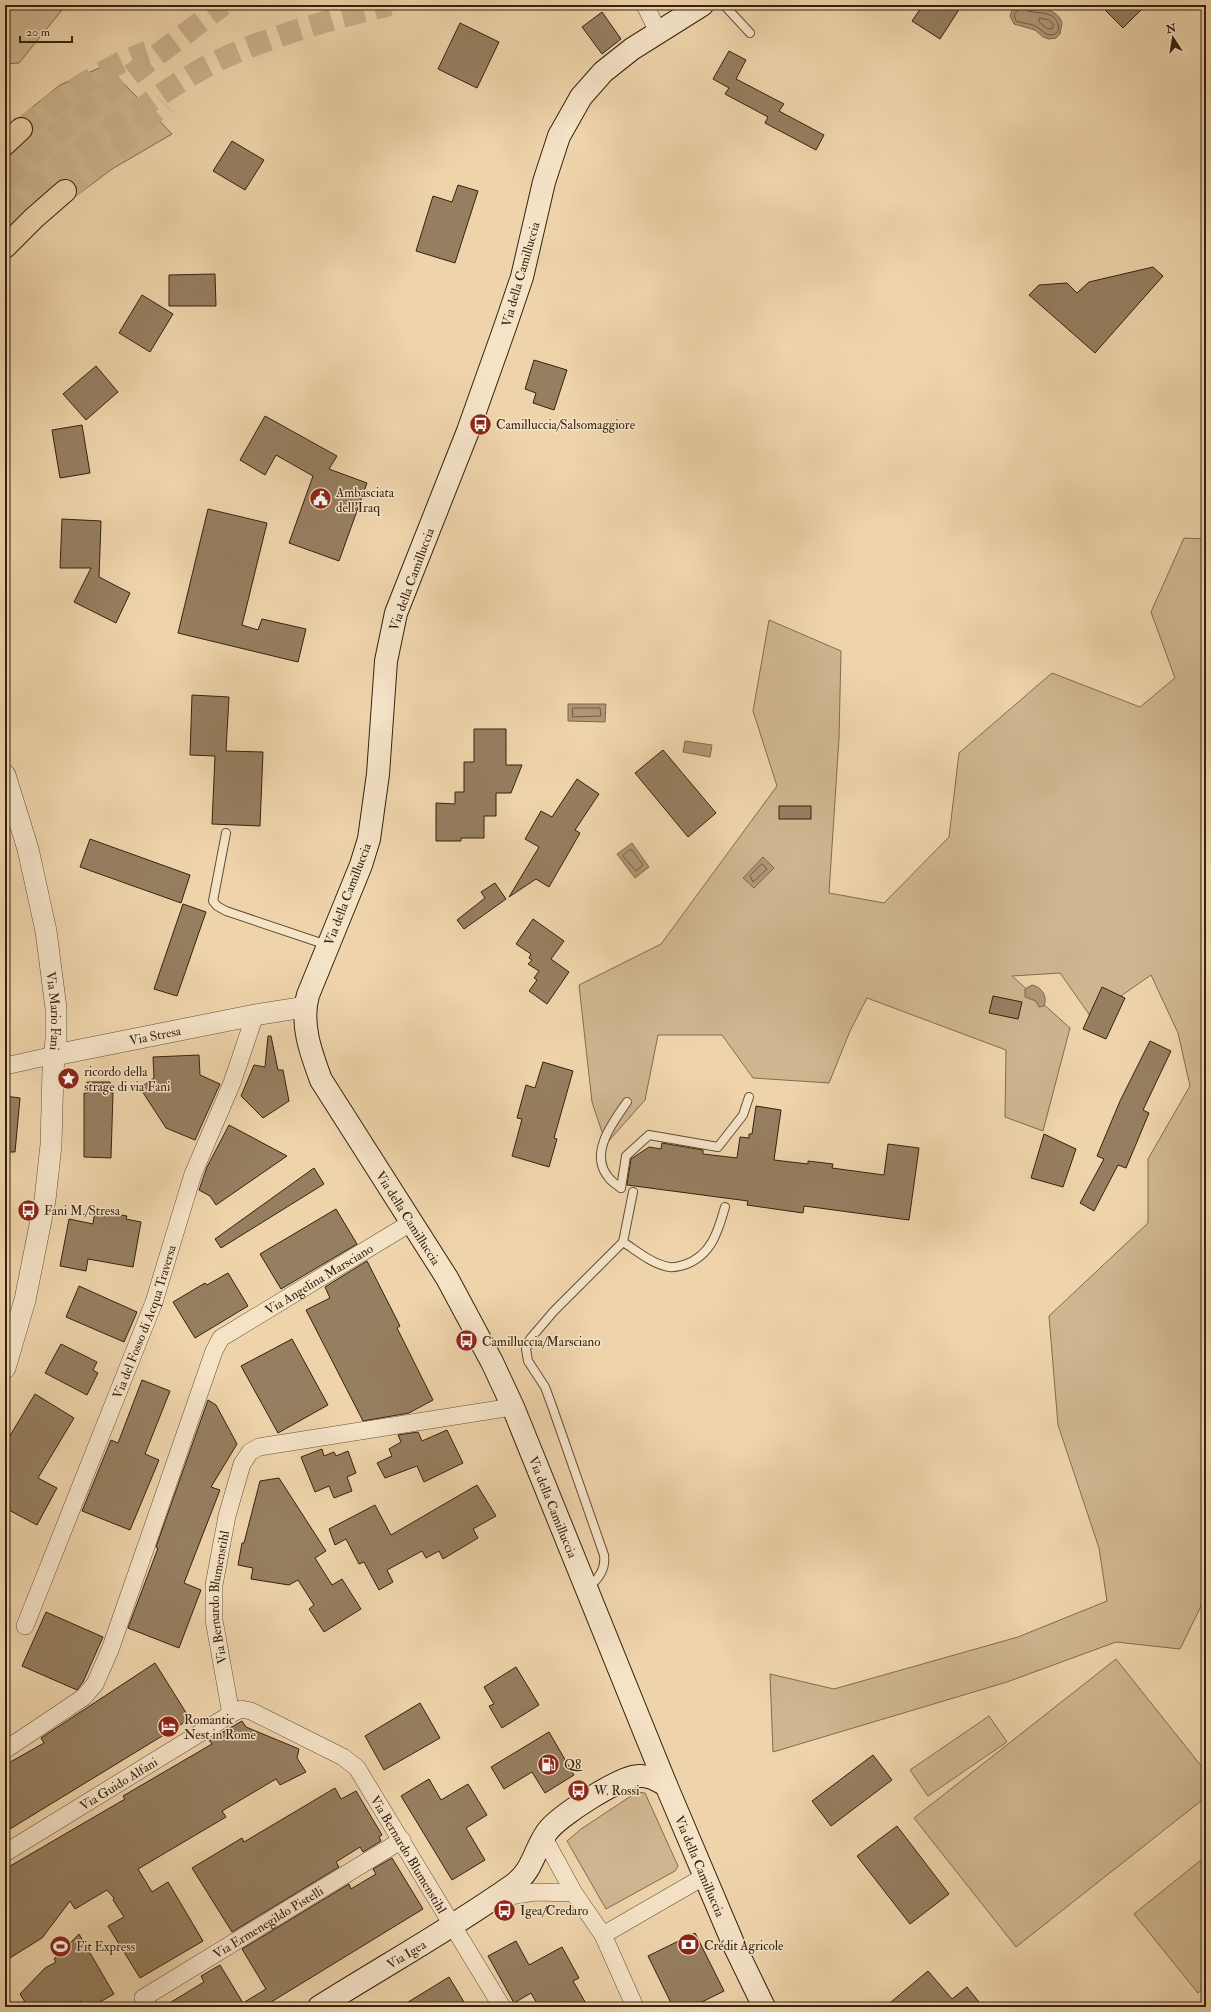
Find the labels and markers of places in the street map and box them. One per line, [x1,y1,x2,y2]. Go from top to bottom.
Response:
bus stop icon: Camilluccia/Salsomaggiore [467,411,493,437]
place label: Camilluccia/Salsomaggiore [496,417,636,433]
place label: Ambasciata dell'Iraq [335,485,395,516]
public building icon: Ambasciata dell'Iraq [308,486,334,512]
place label: ricordo della strage di via Fani [84,1064,171,1095]
place icon: ricordo della strage di via Fani [55,1065,81,1091]
bus stop icon: Fani M./Stresa [15,1197,41,1223]
place label: Fani M./Stresa [44,1203,121,1219]
bus stop icon: Camilluccia/Marsciano [453,1328,479,1354]
place label: Camilluccia/Marsciano [482,1334,600,1350]
place label: Romantic Nest in Rome [184,1712,257,1743]
hotel icon: Romantic Nest in Rome [156,1713,182,1739]
fuel station icon: Q8 [535,1751,561,1777]
place label: Q8 [564,1757,583,1773]
bus stop icon: W. Rossi [565,1777,591,1803]
place label: W. Rossi [593,1783,640,1799]
bus stop icon: Igea/Credaro [491,1897,517,1923]
place label: Igea/Credaro [520,1903,588,1919]
bank icon: Crédit Agricole [676,1932,702,1958]
sports icon: Fit Express [48,1933,74,1959]
place label: Crédit Agricole [704,1938,784,1954]
place label: Fit Express [76,1939,136,1956]

